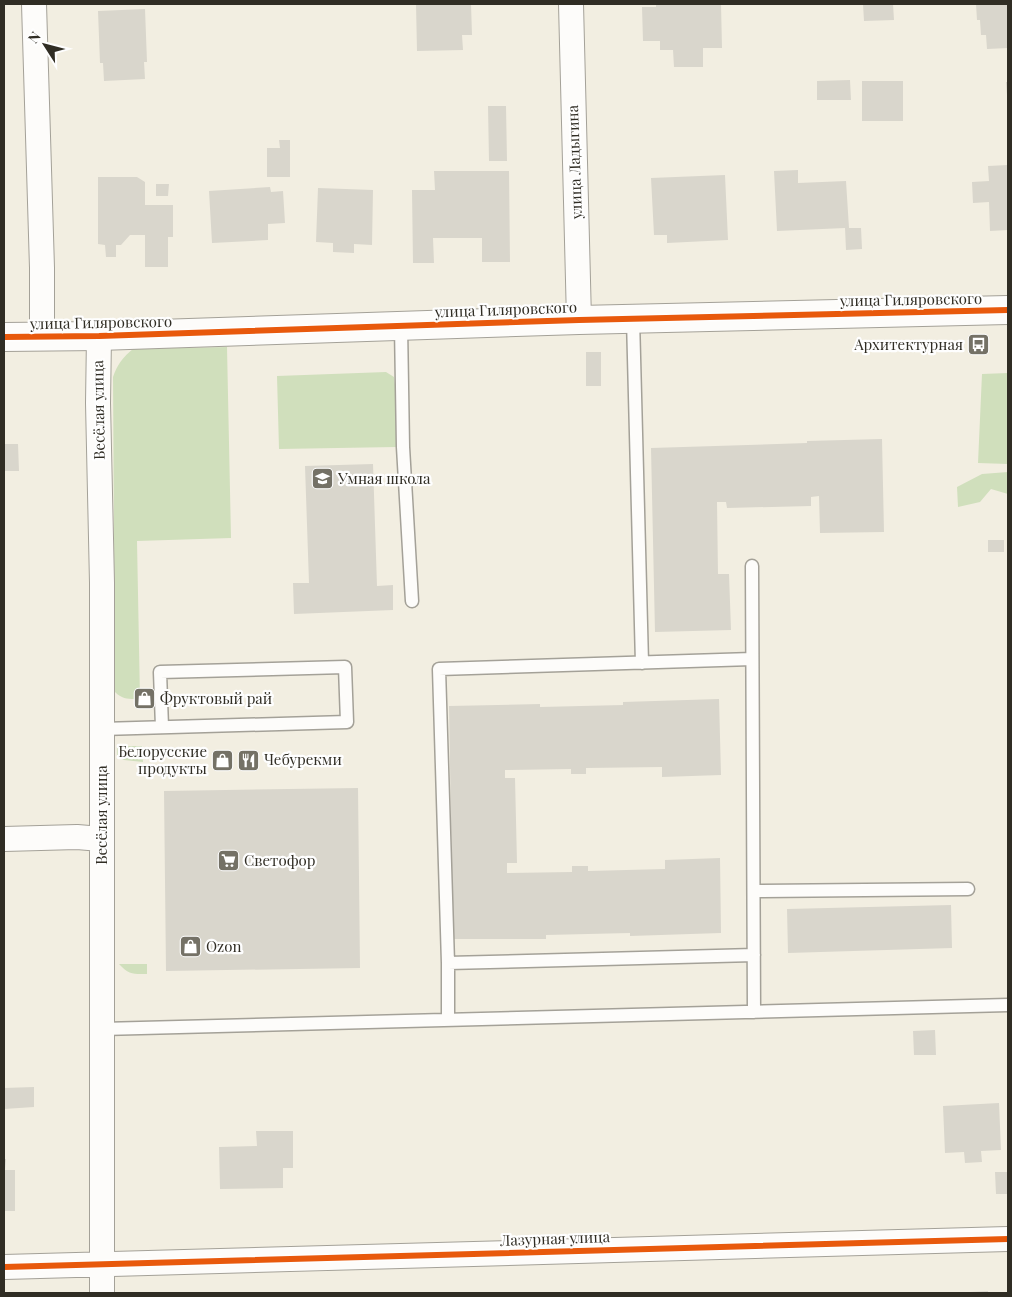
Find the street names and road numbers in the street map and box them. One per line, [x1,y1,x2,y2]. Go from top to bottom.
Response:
street label: улица Ладыгина [562,104,586,220]
street label: улица Гиляровского [839,288,982,310]
street label: улица Гиляровского [434,297,577,322]
street label: улица Гиляровского [29,311,172,333]
street label: Весёлая улица [87,360,109,460]
street label: Весёлая улица [91,765,111,865]
street label: Лазурная улица [499,1226,611,1250]

